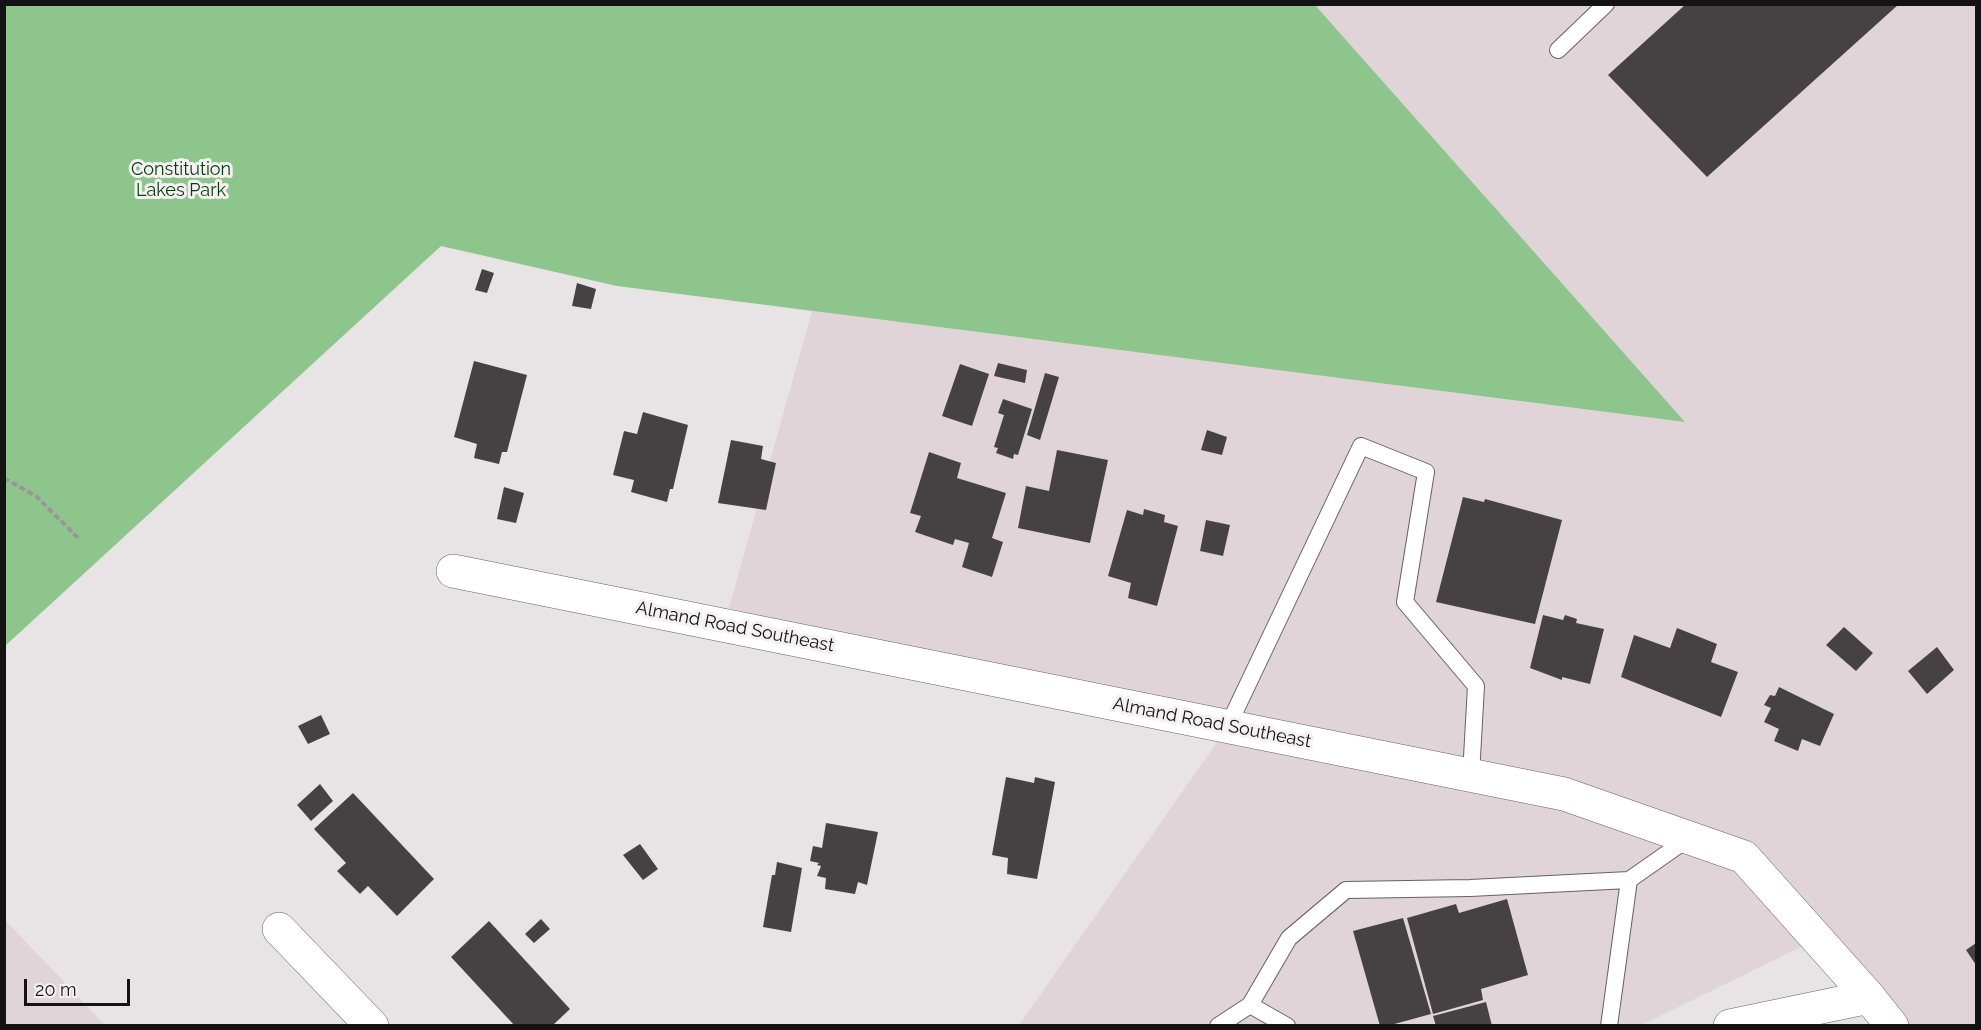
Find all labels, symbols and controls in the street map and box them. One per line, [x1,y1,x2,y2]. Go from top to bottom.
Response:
park label: Constitution Lakes Park [131,159,231,201]
street label: Almand Road Southeast [634,597,836,657]
street label: Almand Road Southeast [1111,693,1313,753]
scale bar [27,967,134,1005]
text: 20 m [35,979,77,1000]

